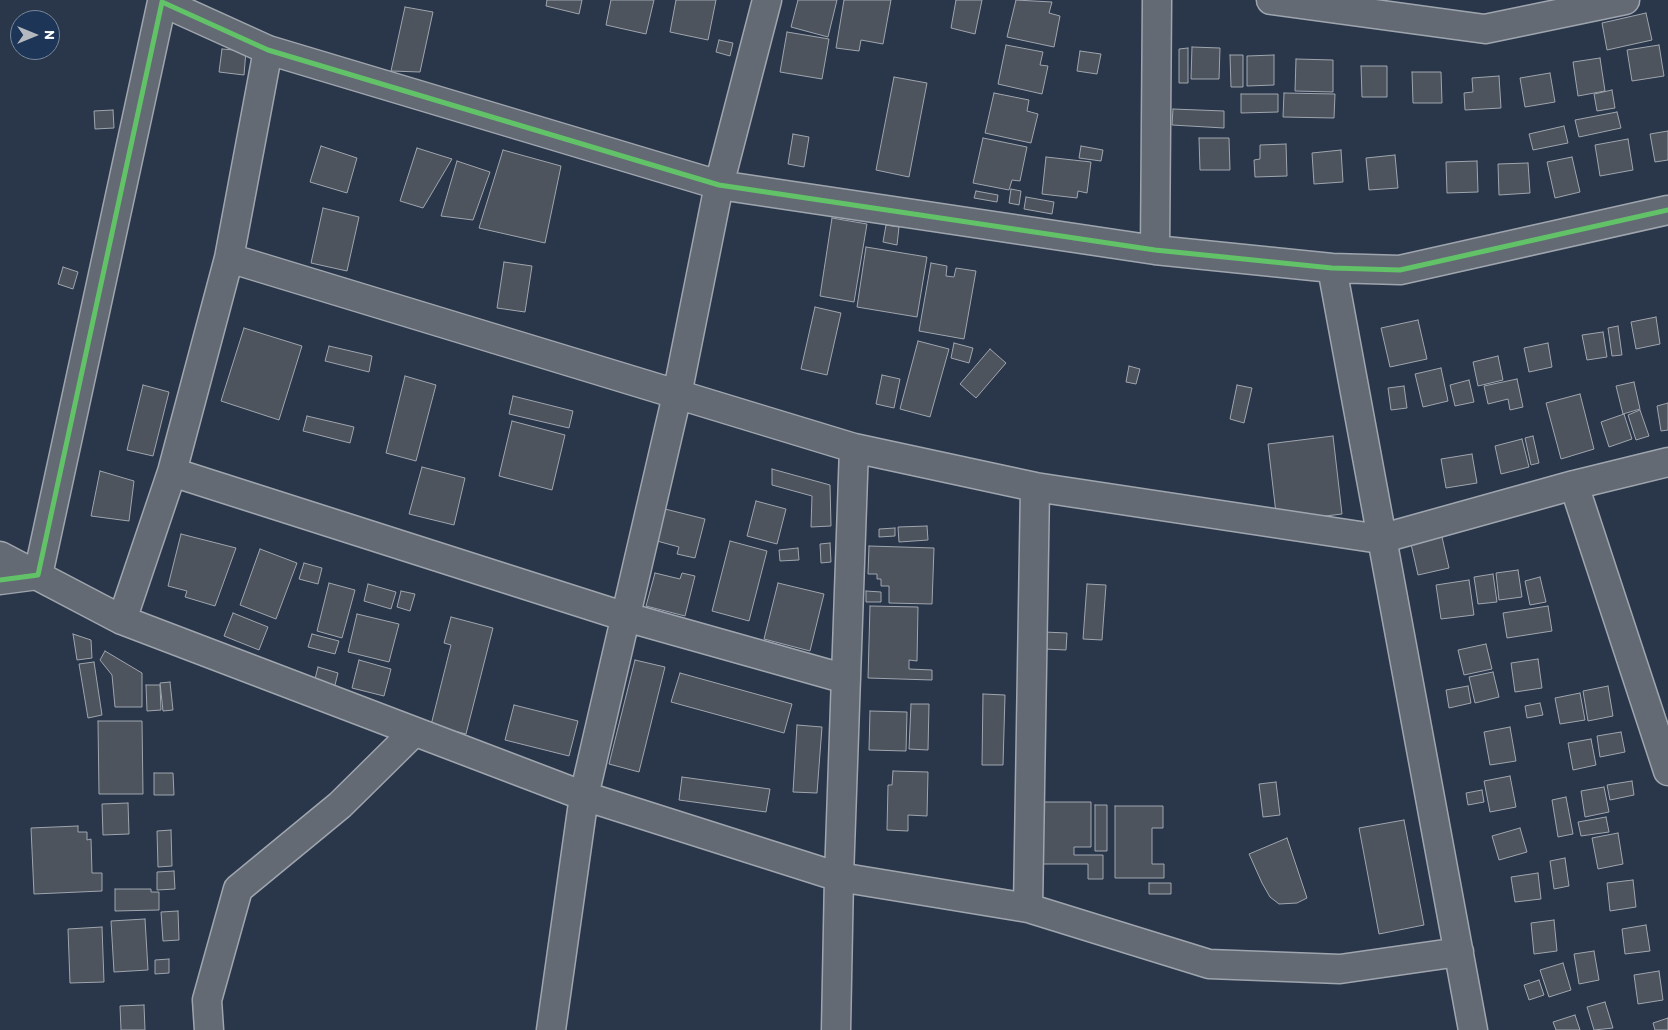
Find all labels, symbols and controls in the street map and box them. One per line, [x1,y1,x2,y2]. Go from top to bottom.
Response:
north arrow [10,10,60,60]
text: N [41,30,58,40]

